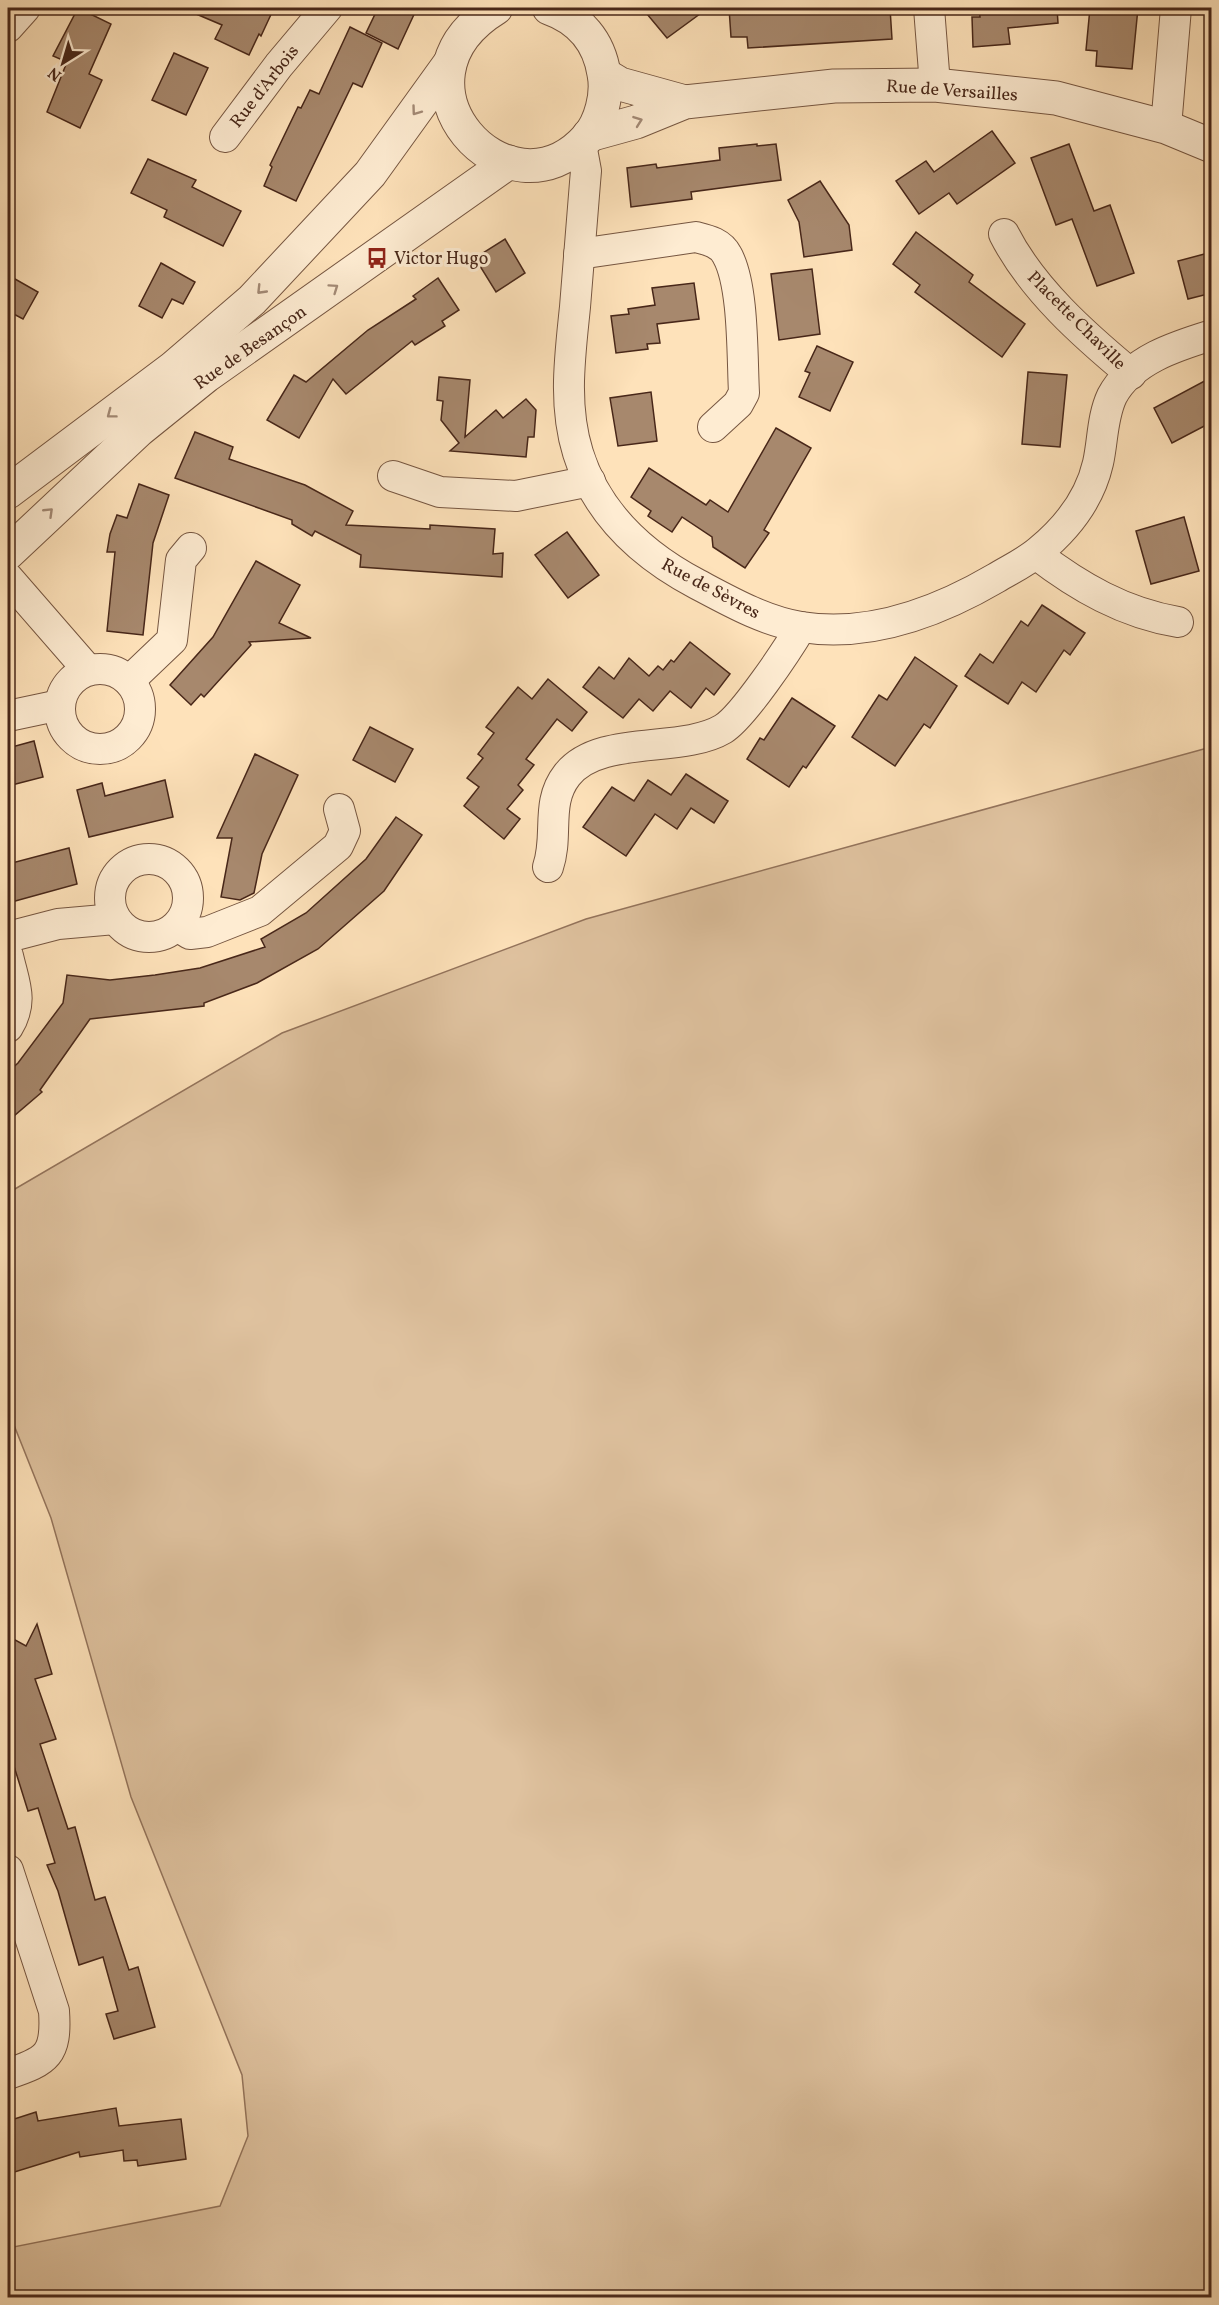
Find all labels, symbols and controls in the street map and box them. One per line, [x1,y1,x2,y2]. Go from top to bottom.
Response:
north arrow [33,33,93,93]
street label: Rue d'Arbois [225,40,306,134]
text: N [44,61,66,86]
street label: Rue de Versailles [885,74,1019,109]
one-way arrow [412,104,423,115]
one-way arrow [632,115,643,128]
bus stop icon: Victor Hugo [365,246,389,270]
place label: Victor Hugo [394,247,488,272]
street label: Placette Chaville [1021,266,1131,376]
one-way arrow [258,283,269,294]
one-way arrow [327,284,338,295]
street label: Rue de Besançon [189,300,312,396]
one-way arrow [107,407,118,418]
one-way arrow [43,508,53,519]
street label: Rue de Sèvres [657,553,764,626]

